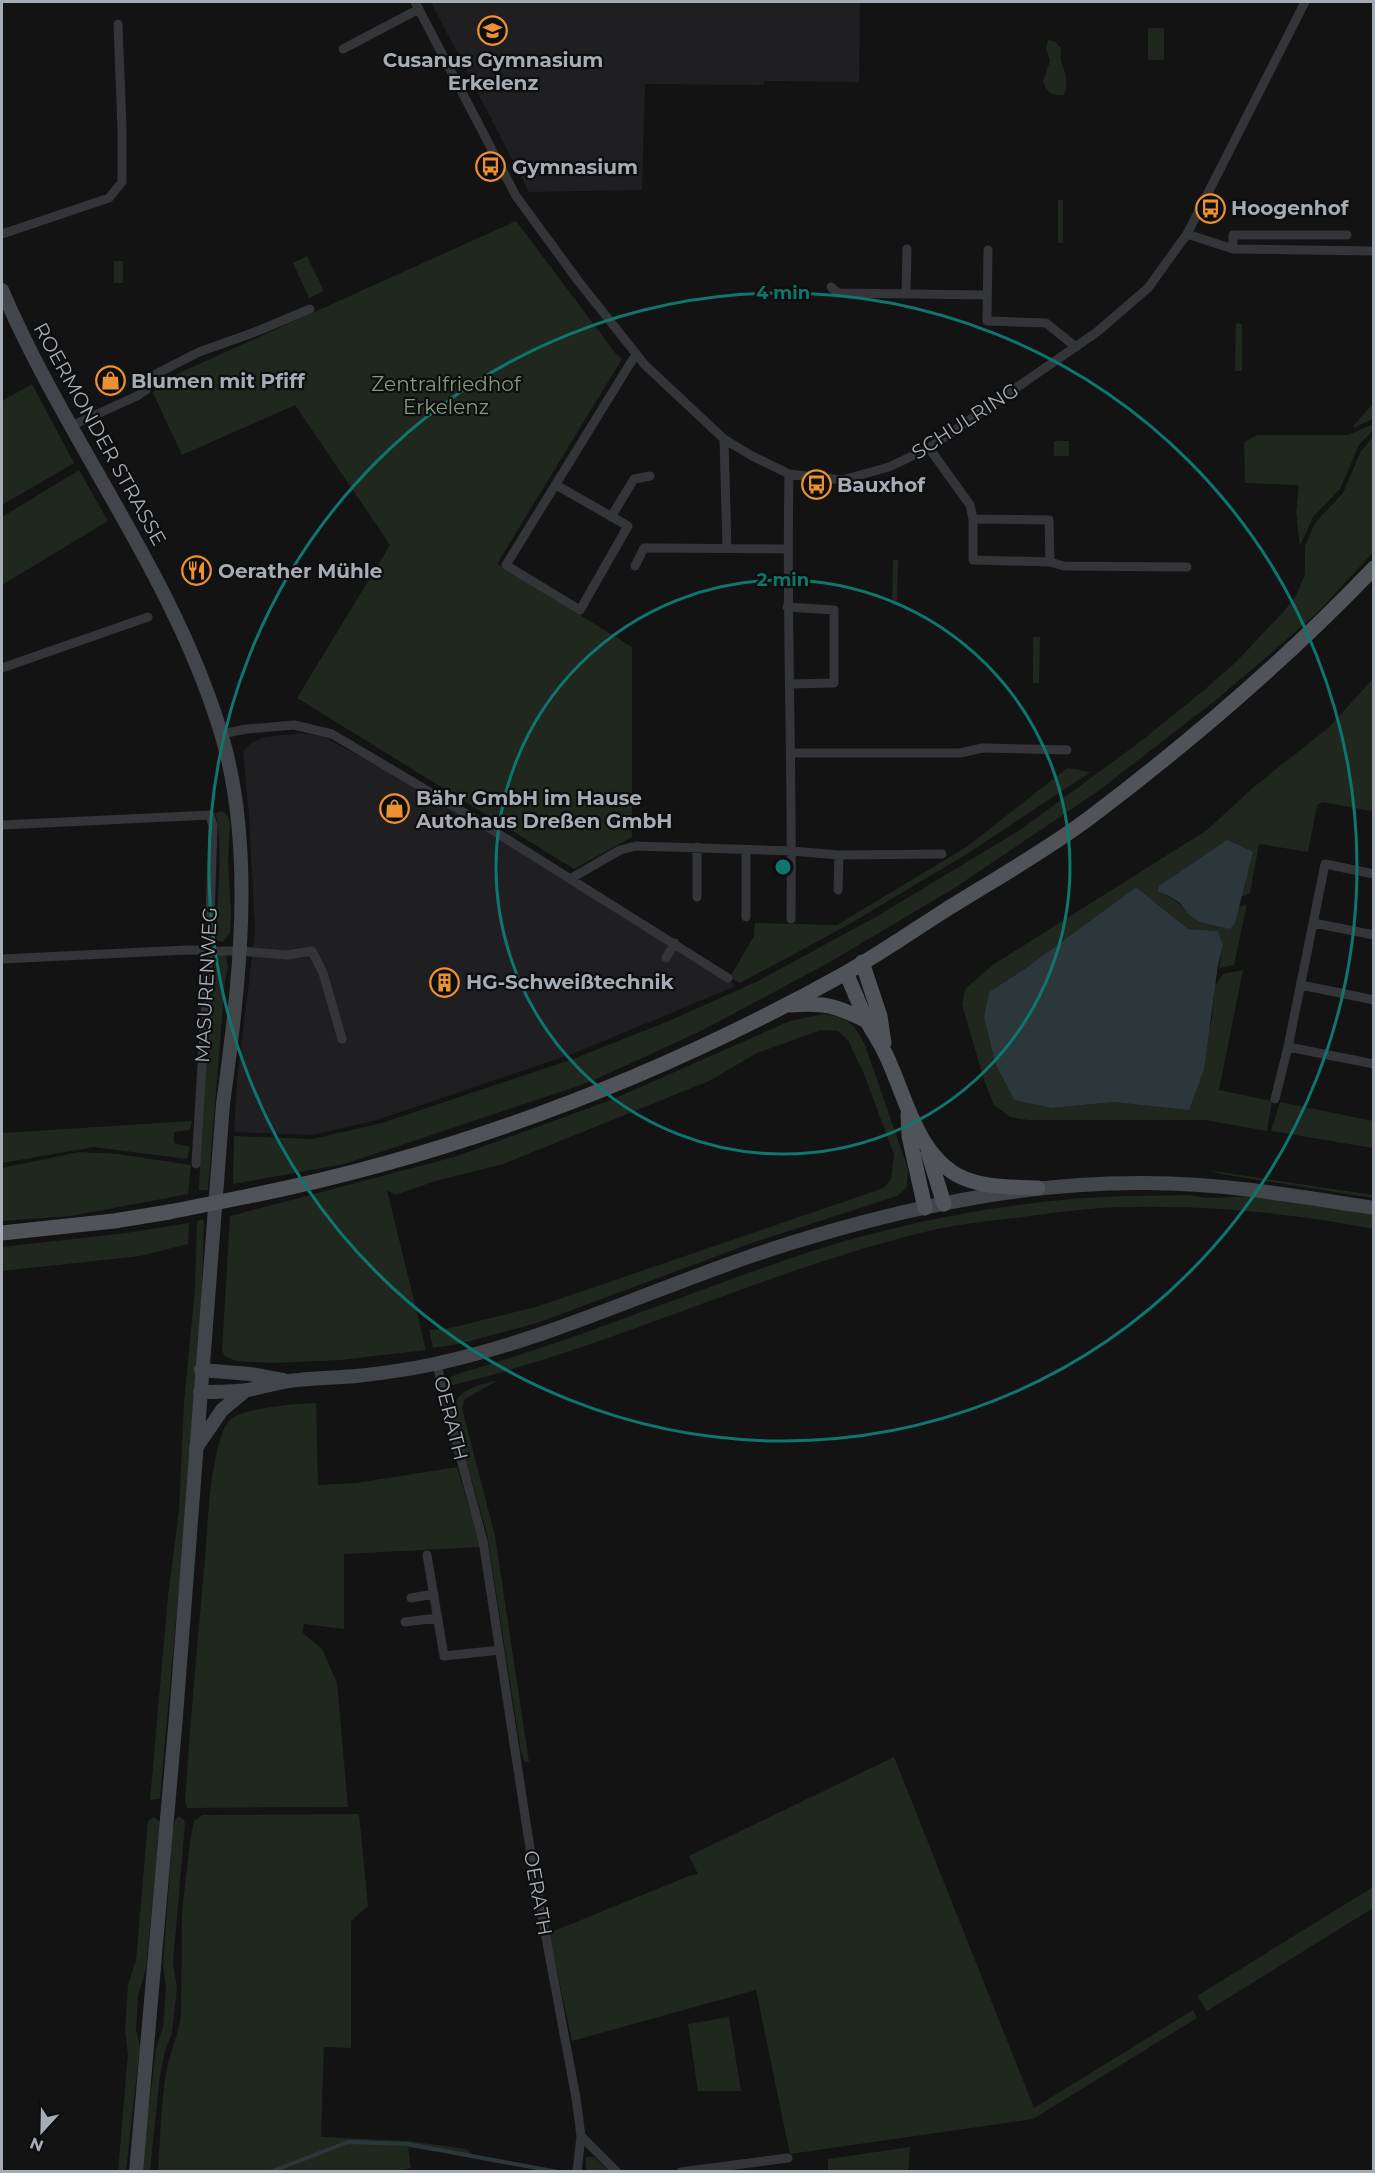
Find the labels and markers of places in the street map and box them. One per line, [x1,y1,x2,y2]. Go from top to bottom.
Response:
school or university icon: Cusanus Gymnasium Erkelenz [477,14,509,46]
place label: Cusanus Gymnasium Erkelenz [383,48,603,95]
bus stop icon: Gymnasium [475,151,507,183]
place label: Gymnasium [512,155,638,179]
bus stop icon: Hoogenhof [1194,192,1226,224]
place label: Hoogenhof [1231,196,1350,220]
shop icon: Blumen mit Pfiff [94,365,126,397]
place label: Blumen mit Pfiff [131,369,306,393]
bus stop icon: Bauxhof [800,469,832,501]
place label: Bauxhof [837,473,926,497]
restaurant icon: Oerather Mühle [181,555,213,587]
place label: Oerather Mühle [218,559,382,583]
place label: Bähr GmbH im Hause Autohaus Dreßen GmbH [415,786,672,833]
shop icon: Bähr GmbH im Hause Autohaus Dreßen GmbH [379,793,411,825]
centre of rings [773,857,793,877]
building icon: HG-Schweißtechnik [429,966,461,998]
place label: HG-Schweißtechnik [466,970,674,994]

